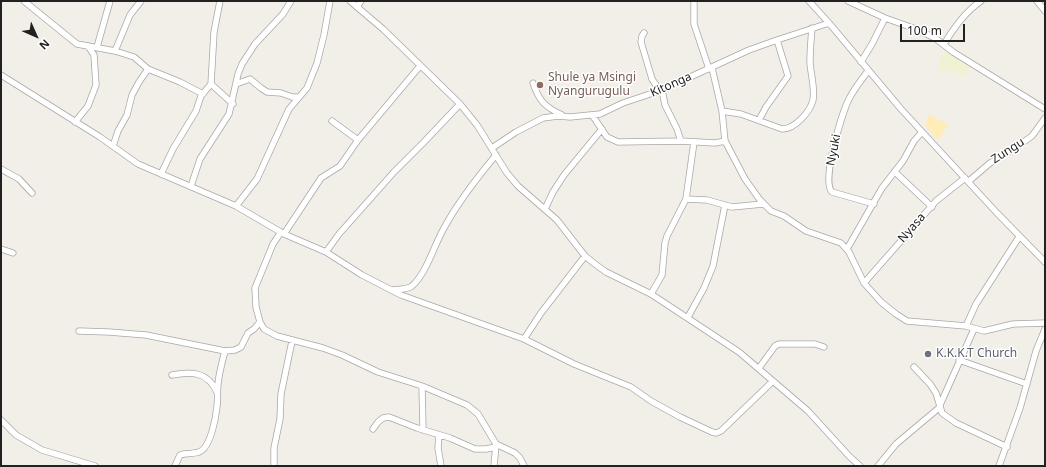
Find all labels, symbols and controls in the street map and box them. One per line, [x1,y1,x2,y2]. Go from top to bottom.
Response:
north arrow [16,16,56,56]
scale bar [902,16,967,42]
text: 100 m [907,22,942,39]
text: N [36,36,53,53]
street label: Kitonga [648,70,694,100]
place label: Shule ya Msingi Nyangurugulu [548,71,636,99]
marker: Shule ya Msingi Nyangurugulu [535,80,545,90]
street label: Nyuki [824,133,844,167]
street label: Zungu [989,135,1027,167]
street label: Nyasa [895,210,929,246]
place label: K.K.K.T Church [936,347,1017,361]
marker: K.K.K.T Church [923,349,933,359]

